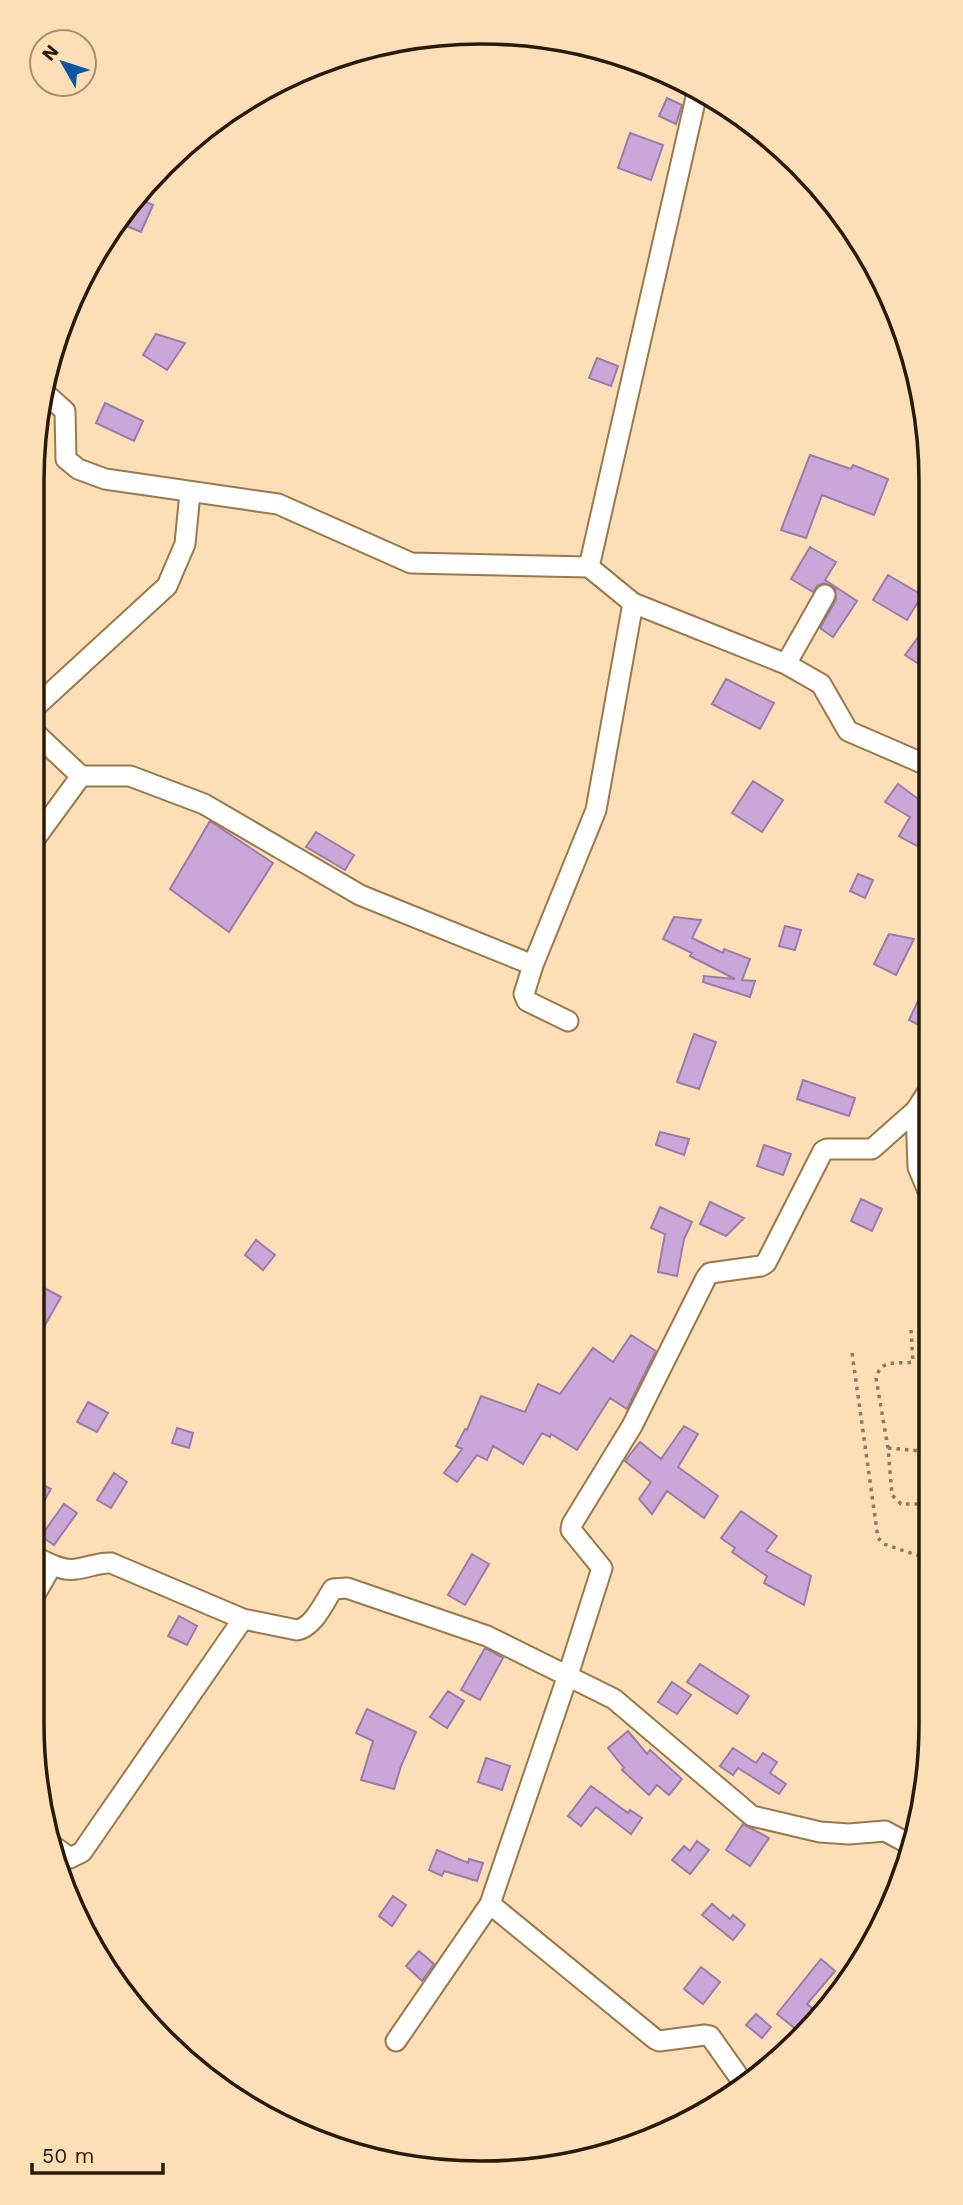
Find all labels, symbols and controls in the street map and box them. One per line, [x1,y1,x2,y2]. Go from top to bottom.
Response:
north arrow [28,28,98,98]
text: N [37,40,64,65]
scale bar [32,2132,163,2176]
text: 50 m [42,2143,94,2168]

